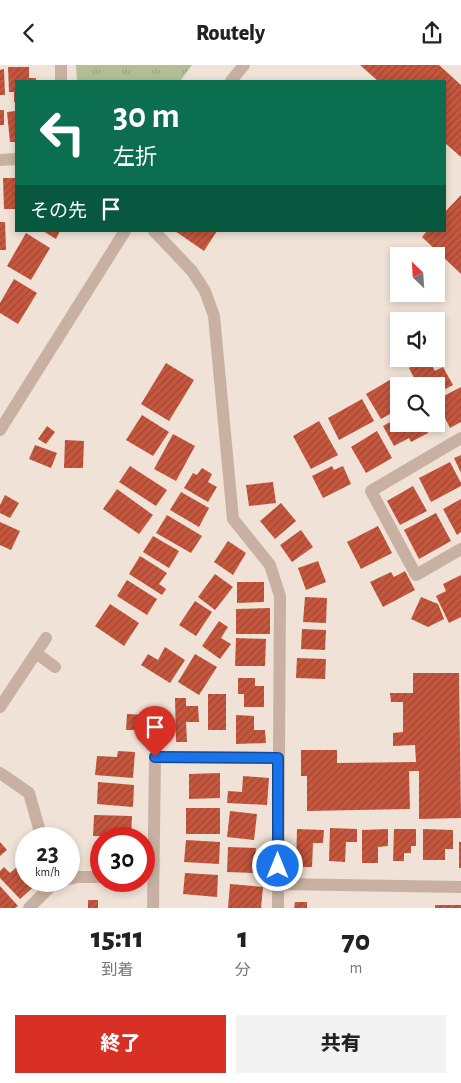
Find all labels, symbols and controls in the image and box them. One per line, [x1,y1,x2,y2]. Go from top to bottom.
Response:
icon: back [15,19,43,47]
icon: share [418,19,446,47]
text: Routely [196,22,265,44]
text: 30 m [113,99,180,134]
icon: left [30,100,95,165]
text: 左折 [113,146,157,168]
icon: arrive [97,195,125,223]
text: その先 [30,202,87,221]
north arrow [390,247,445,303]
map controls [390,247,445,432]
button: sound [390,312,445,367]
button: search [390,377,445,432]
pin [134,706,176,757]
icon: arrive [141,713,169,741]
speed limit sign: 30 [90,827,155,892]
position arrow [251,839,303,891]
text: 23 [36,841,59,866]
text: km/h [35,866,60,878]
text: 15:11 [91,923,144,953]
text: 1 [237,923,248,953]
text: 70 [341,926,370,956]
text: m [349,960,362,976]
text: 到着 [101,962,133,978]
text: 分 [235,962,251,978]
button: 終了 [15,1015,226,1073]
button: 共有 [236,1015,446,1073]

